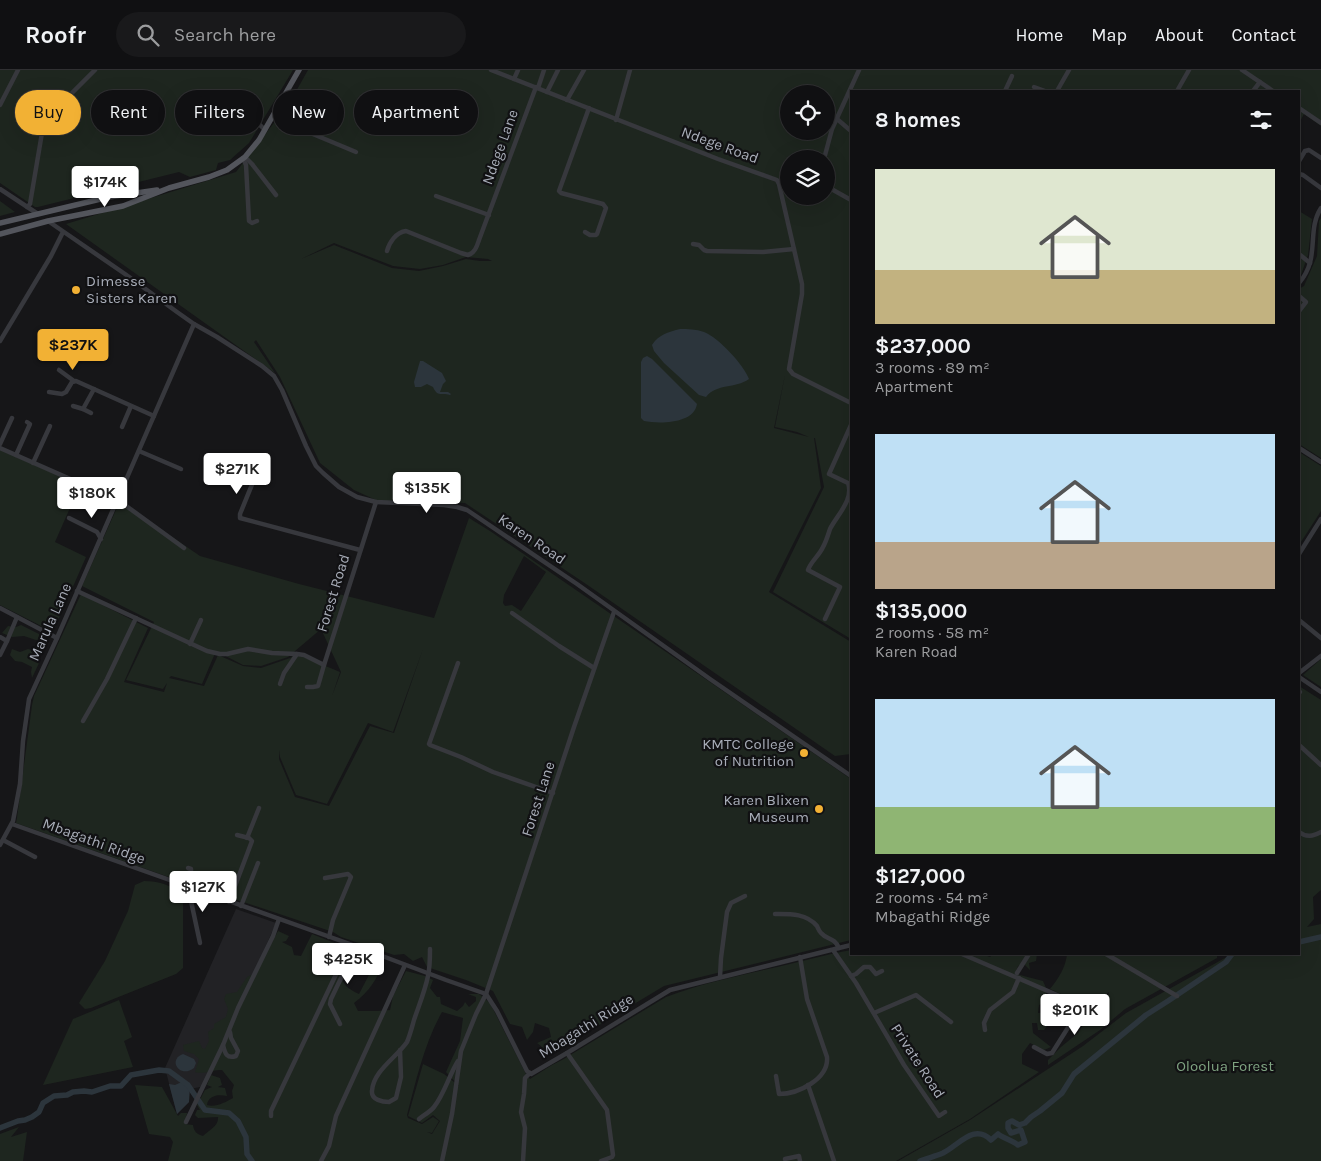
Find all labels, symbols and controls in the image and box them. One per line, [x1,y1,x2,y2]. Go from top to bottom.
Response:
search box [116,12,466,57]
text: Roofr [25,21,86,49]
icon: search [134,21,162,49]
text: Search here [174,24,276,46]
text: Home [1015,24,1063,46]
text: Map [1091,24,1127,46]
text: About [1155,24,1204,46]
text: Contact [1232,24,1296,46]
map controls [780,85,835,205]
button: locate [780,85,835,140]
chip: Buy [15,90,81,135]
chip: Rent [91,90,165,135]
chip: Filters [175,90,263,135]
chip: New [273,90,344,135]
chip: Apartment [354,90,478,135]
icon: filters [1247,106,1275,134]
street label: Ndege Lane [478,107,522,187]
text: 8 homes [875,108,961,132]
street label: Ndege Road [679,123,761,167]
button: layers [780,150,835,205]
pin: $174K [70,166,140,208]
text: $174K [83,172,127,191]
icon: home [1030,202,1120,292]
place label: Dimesse Sisters Karen [86,272,177,307]
marker: Dimesse Sisters Karen [70,284,82,296]
pin: $237K [38,328,108,371]
text: $237,000 [875,334,971,358]
text: $237K [48,335,98,354]
text: 3 rooms · 89 m² [875,358,990,377]
text: Apartment [875,377,953,396]
pin: $271K [202,452,272,495]
text: $271K [215,459,259,478]
icon: home [1030,467,1120,557]
pin: $135K [392,472,462,514]
pin: $180K [57,476,127,519]
text: $135K [404,478,450,497]
text: $180K [68,483,116,502]
street label: Karen Road [495,510,569,568]
street label: Forest Road [313,552,353,634]
street label: Marula Lane [25,580,75,664]
text: $135,000 [875,599,967,623]
text: 2 rooms · 58 m² [875,623,989,642]
text: Karen Road [875,642,958,661]
icon: home [1030,732,1120,822]
place label: KMTC College of Nutrition [702,735,794,770]
marker: KMTC College of Nutrition [798,747,810,759]
street label: Forest Lane [517,759,559,839]
place label: Karen Blixen Museum [723,791,809,826]
marker: Karen Blixen Museum [813,803,825,815]
street label: Mbagathi Ridge [40,814,148,868]
text: $127,000 [875,864,965,888]
pin: $127K [168,870,238,913]
text: $127K [181,877,225,896]
text: 2 rooms · 54 m² [875,888,988,907]
text: Mbagathi Ridge [875,907,990,926]
pin: $425K [313,942,383,985]
text: $425K [323,949,373,968]
street label: Mbagathi Ridge [535,990,637,1062]
pin: $201K [1040,994,1110,1036]
text: $201K [1052,1000,1099,1019]
street label: Private Road [887,1020,949,1102]
park label: Oloolua Forest [1176,1057,1274,1075]

